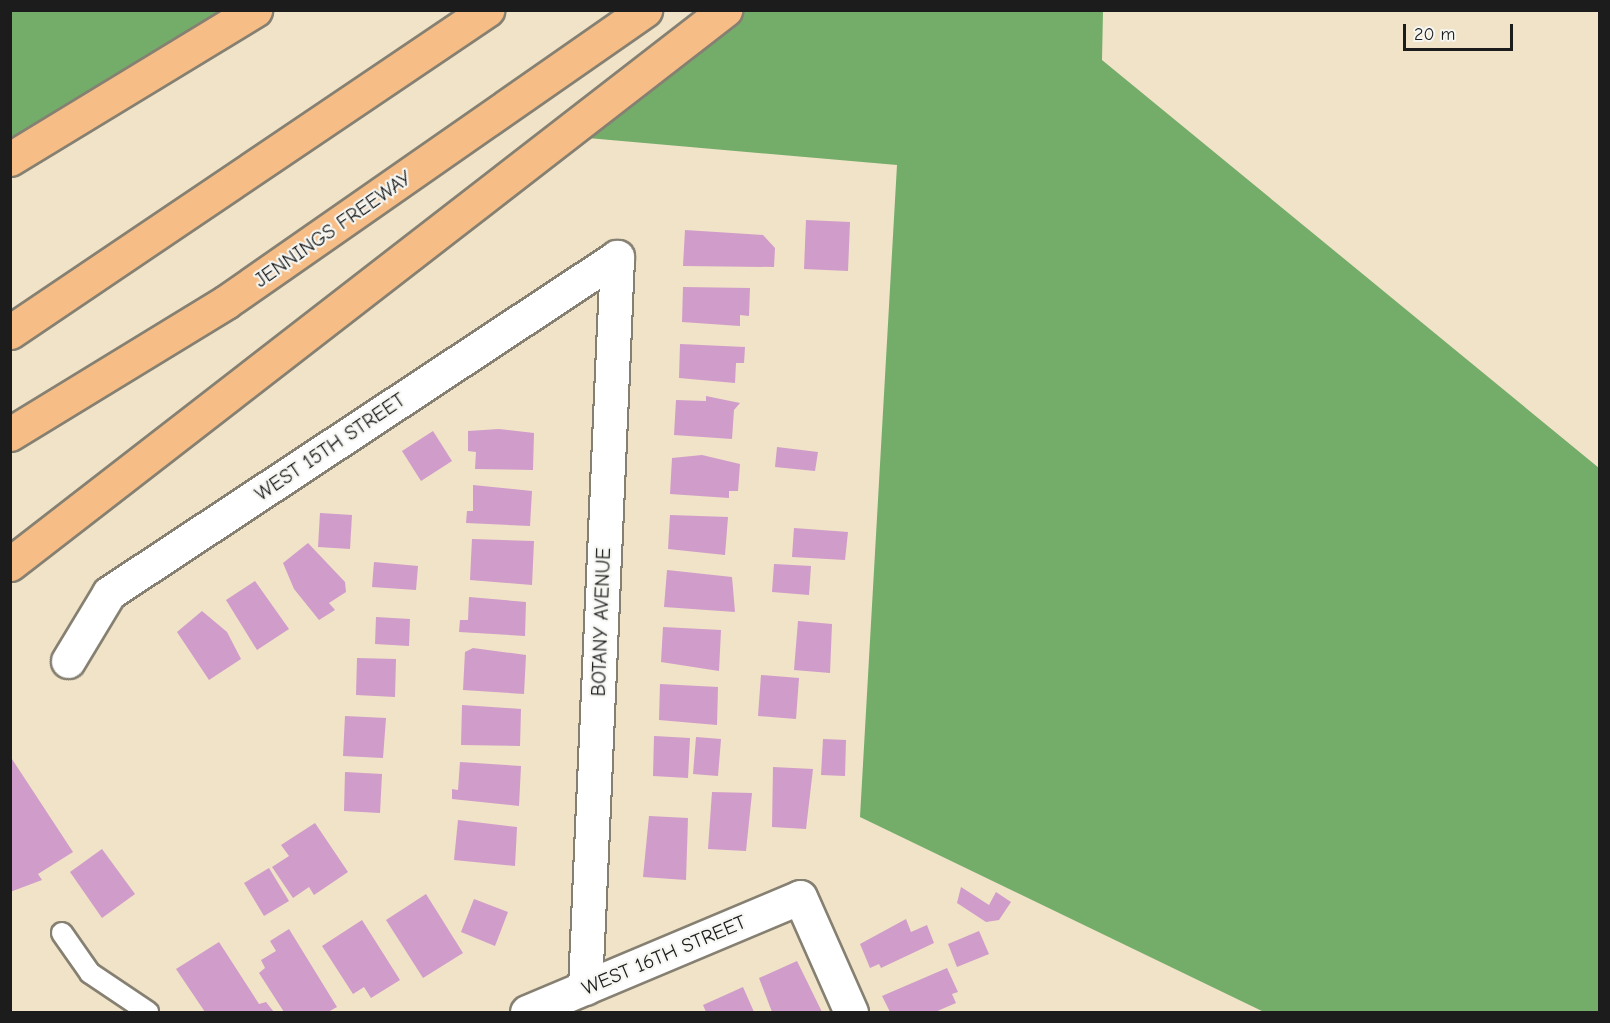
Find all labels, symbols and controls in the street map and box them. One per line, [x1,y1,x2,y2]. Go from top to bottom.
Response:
scale bar [1406,12,1516,50]
text: 20 m [1414,24,1455,45]
street label: JENNINGS FREEWAY [250,166,416,292]
street label: WEST 15TH STREET [250,388,410,506]
street label: BOTANY AVENUE [586,547,616,697]
street label: WEST 16TH STREET [578,910,750,1000]

